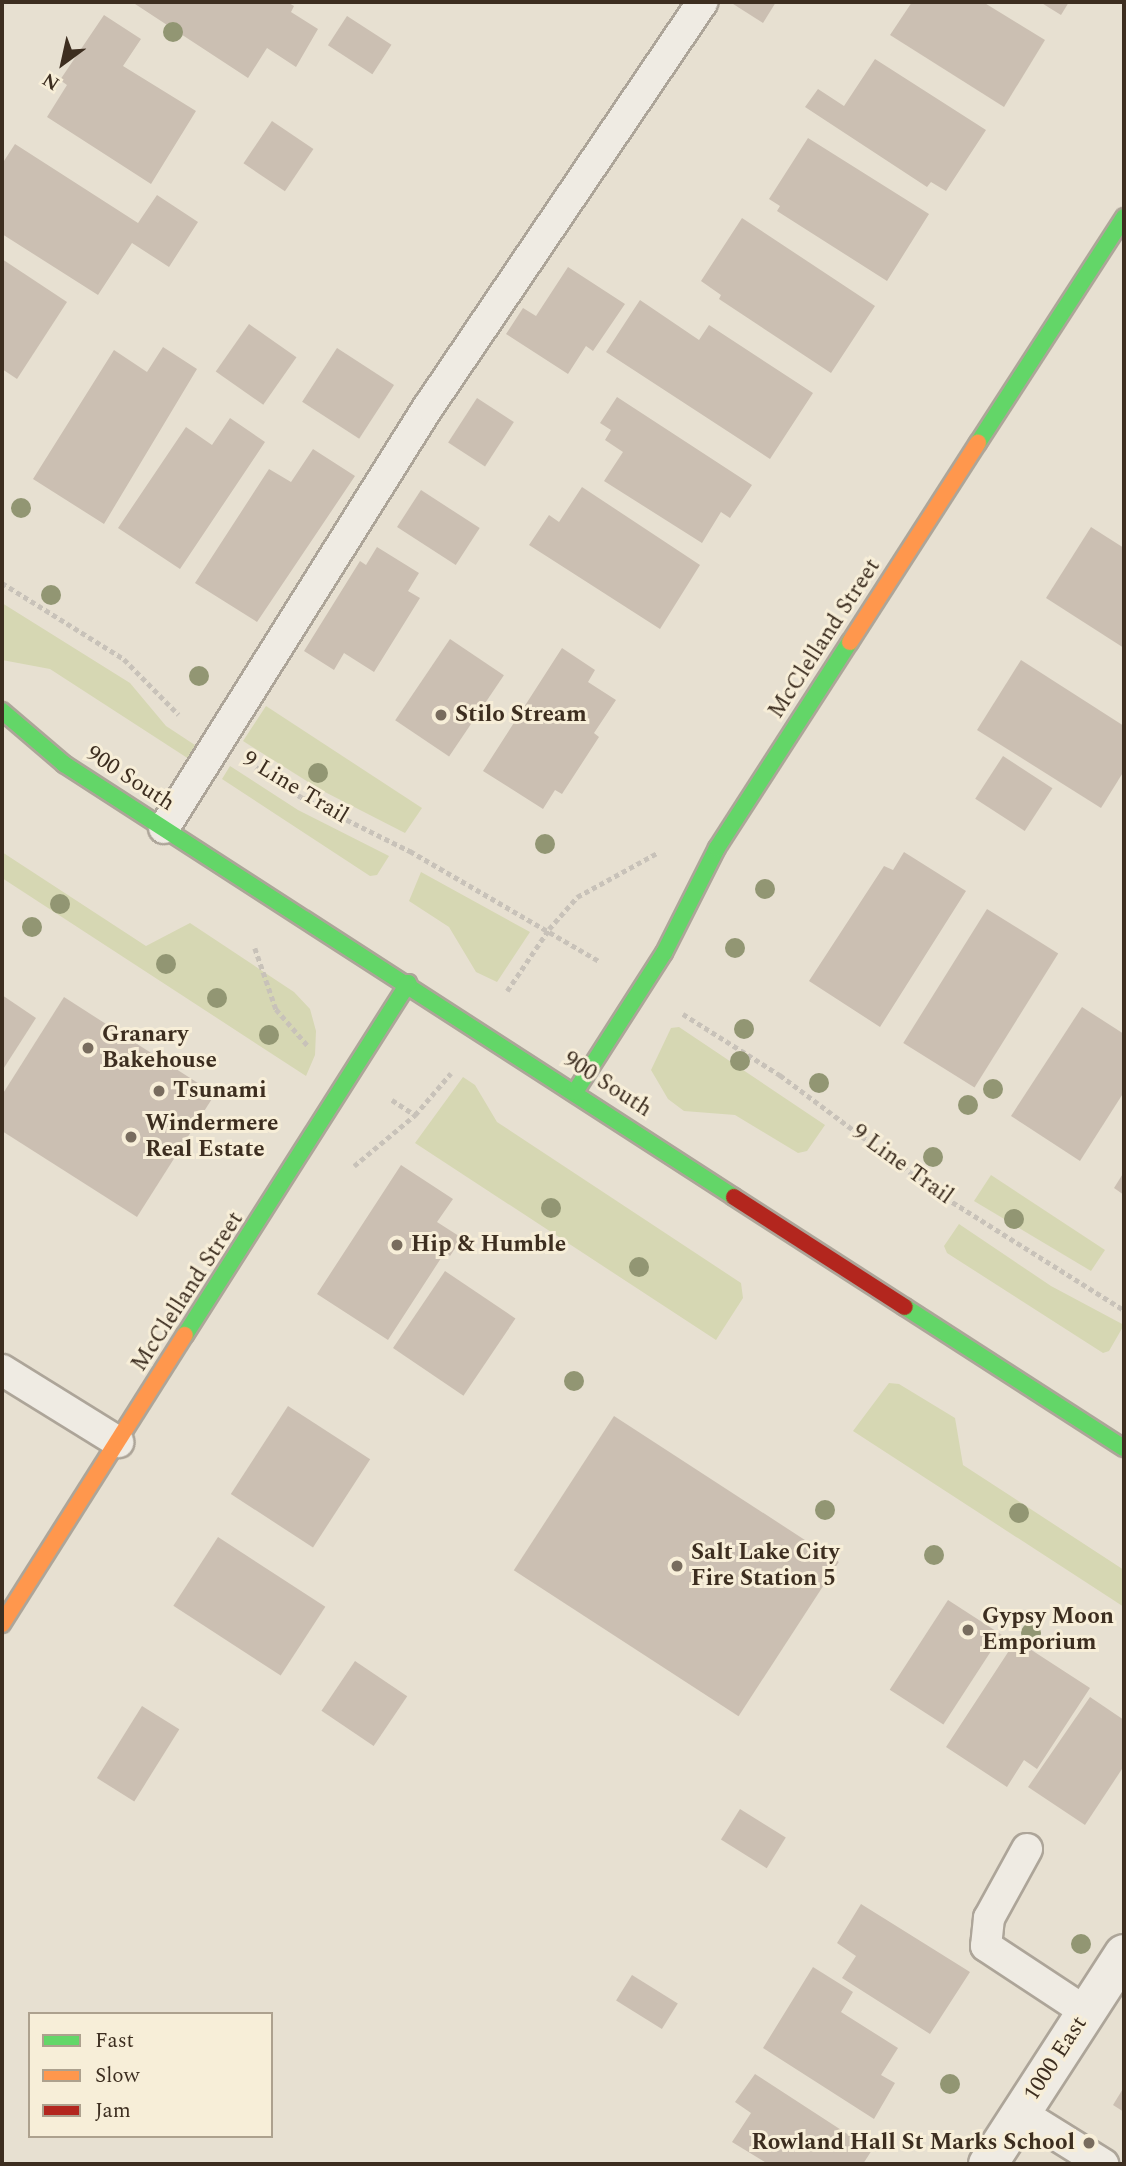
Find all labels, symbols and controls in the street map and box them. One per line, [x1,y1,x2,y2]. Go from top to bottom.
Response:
north arrow [28,28,98,98]
text: N [37,65,66,97]
street label: McClelland Street [763,554,887,724]
place label: Stilo Stream [455,701,587,729]
marker: Stilo Stream [433,707,449,723]
street label: 900 South [81,740,179,818]
street label: 9 Line Trail [237,746,353,830]
place label: Granary Bakehouse [102,1021,217,1075]
marker: Granary Bakehouse [80,1040,96,1056]
street label: 900 South [558,1046,656,1124]
place label: Tsunami [173,1077,267,1105]
marker: Tsunami [151,1083,167,1099]
place label: Windermere Real Estate [145,1110,279,1164]
street label: 9 Line Trail [846,1119,958,1211]
marker: Windermere Real Estate [123,1129,139,1145]
street label: McClelland Street [126,1207,250,1377]
place label: Hip & Humble [411,1231,566,1259]
marker: Hip & Humble [389,1237,405,1253]
place label: Salt Lake City Fire Station 5 [691,1539,839,1593]
marker: Salt Lake City Fire Station 5 [669,1558,685,1574]
place label: Gypsy Moon Emporium [982,1603,1114,1657]
marker: Gypsy Moon Emporium [960,1622,976,1638]
street label: 1000 East [1018,2011,1094,2107]
legend [28,2012,273,2138]
text: Fast [95,2025,134,2057]
text: Slow [95,2060,139,2092]
text: Jam [95,2095,131,2127]
place label: Rowland Hall St Marks School [751,2129,1075,2157]
marker: Rowland Hall St Marks School [1081,2135,1097,2151]

